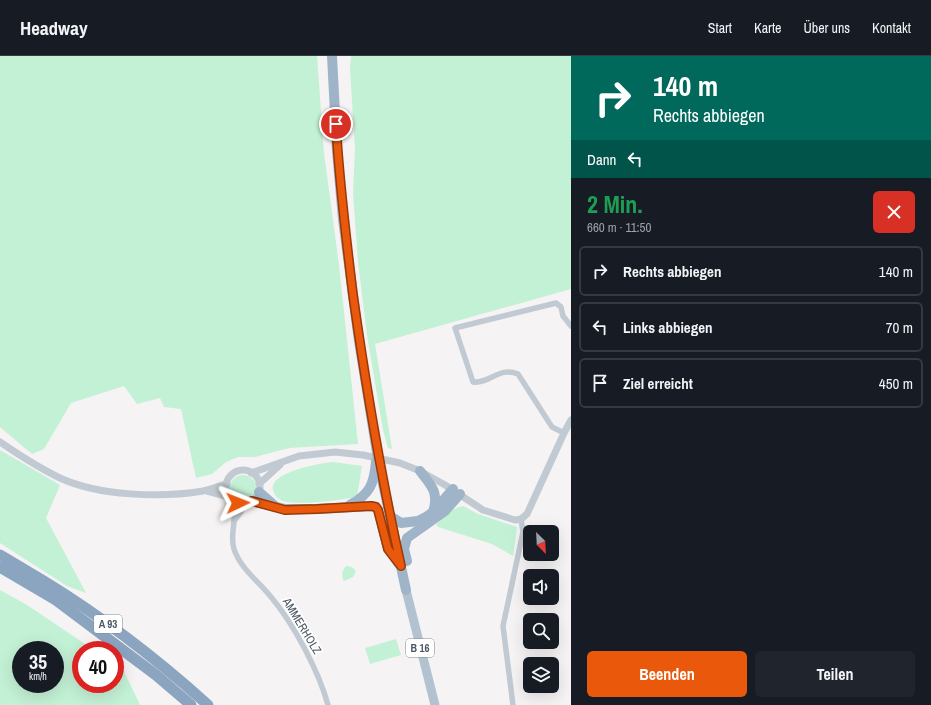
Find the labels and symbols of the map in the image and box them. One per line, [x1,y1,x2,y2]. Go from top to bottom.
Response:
pin [319,107,353,141]
position arrow [217,482,259,524]
north arrow [523,525,559,561]
street label: AMMERHOLZ [278,594,325,657]
road number: A 93 [94,615,122,633]
road number: B 16 [406,639,434,657]
speed limit sign: 40 [72,641,124,693]

